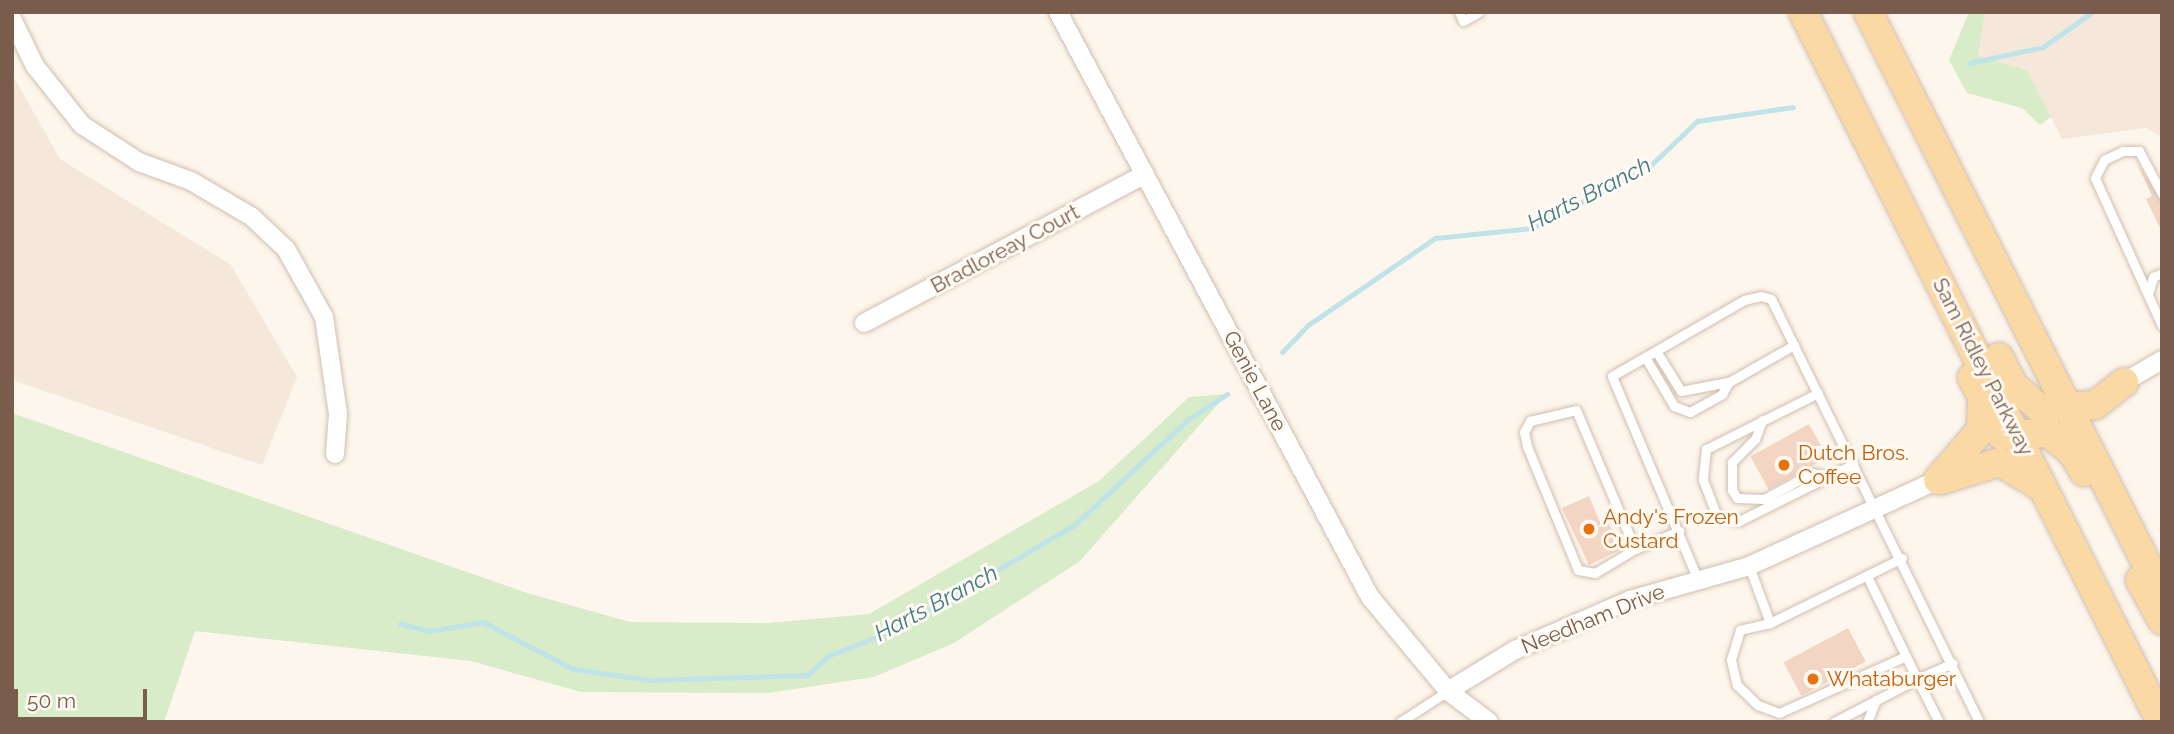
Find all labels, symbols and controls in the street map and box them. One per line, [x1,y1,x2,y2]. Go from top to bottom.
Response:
water label: Harts Branch [1522,151,1656,237]
street label: Bradloreay Court [926,199,1084,299]
street label: Sam Ridley Parkway [1927,274,2039,460]
street label: Genie Lane [1218,326,1292,436]
place label: Dutch Bros. Coffee [1798,440,1909,490]
marker: Dutch Bros. Coffee [1776,457,1792,473]
place label: Andy's Frozen Custard [1603,504,1739,554]
marker: Andy's Frozen Custard [1581,521,1597,537]
water label: Harts Branch [870,559,1002,647]
street label: Needham Drive [1518,579,1668,659]
place label: Whataburger [1827,666,1956,692]
marker: Whataburger [1805,671,1821,687]
scale bar [18,674,150,718]
text: 50 m [27,688,76,713]

